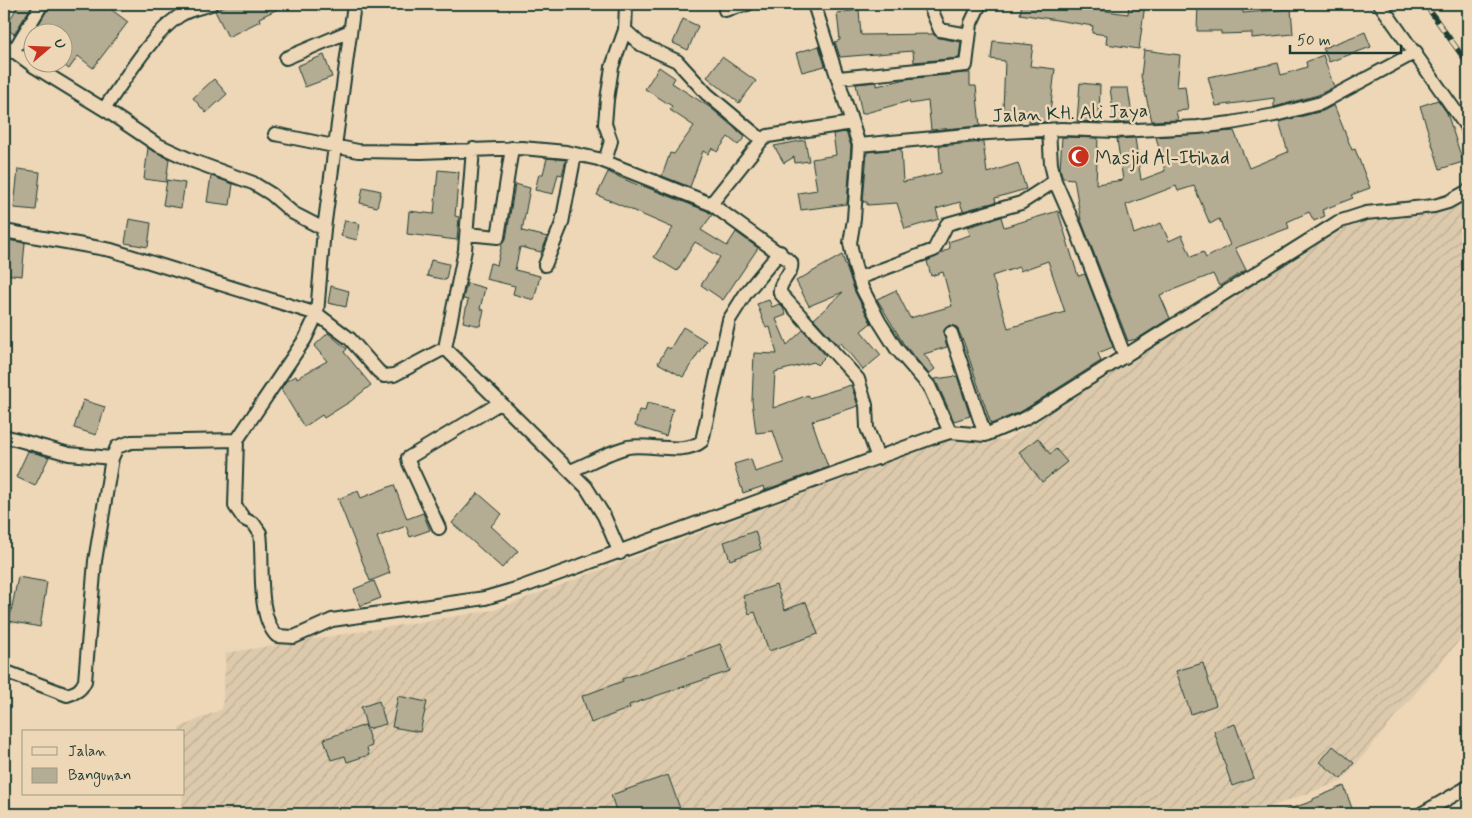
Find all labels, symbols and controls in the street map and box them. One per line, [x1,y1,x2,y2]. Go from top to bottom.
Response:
north arrow [22,22,72,72]
scale bar [1290,22,1401,54]
text: 50 m [1297,31,1331,51]
text: U [49,37,69,51]
street label: Jalan KH. Ali Jaya [992,98,1148,129]
mosque icon: Masjid Al-Itihad [1067,145,1091,169]
place label: Masjid Al-Itihad [1095,146,1230,172]
legend [22,730,185,796]
text: Jalan [68,742,107,762]
text: Bangunan [68,766,131,787]

